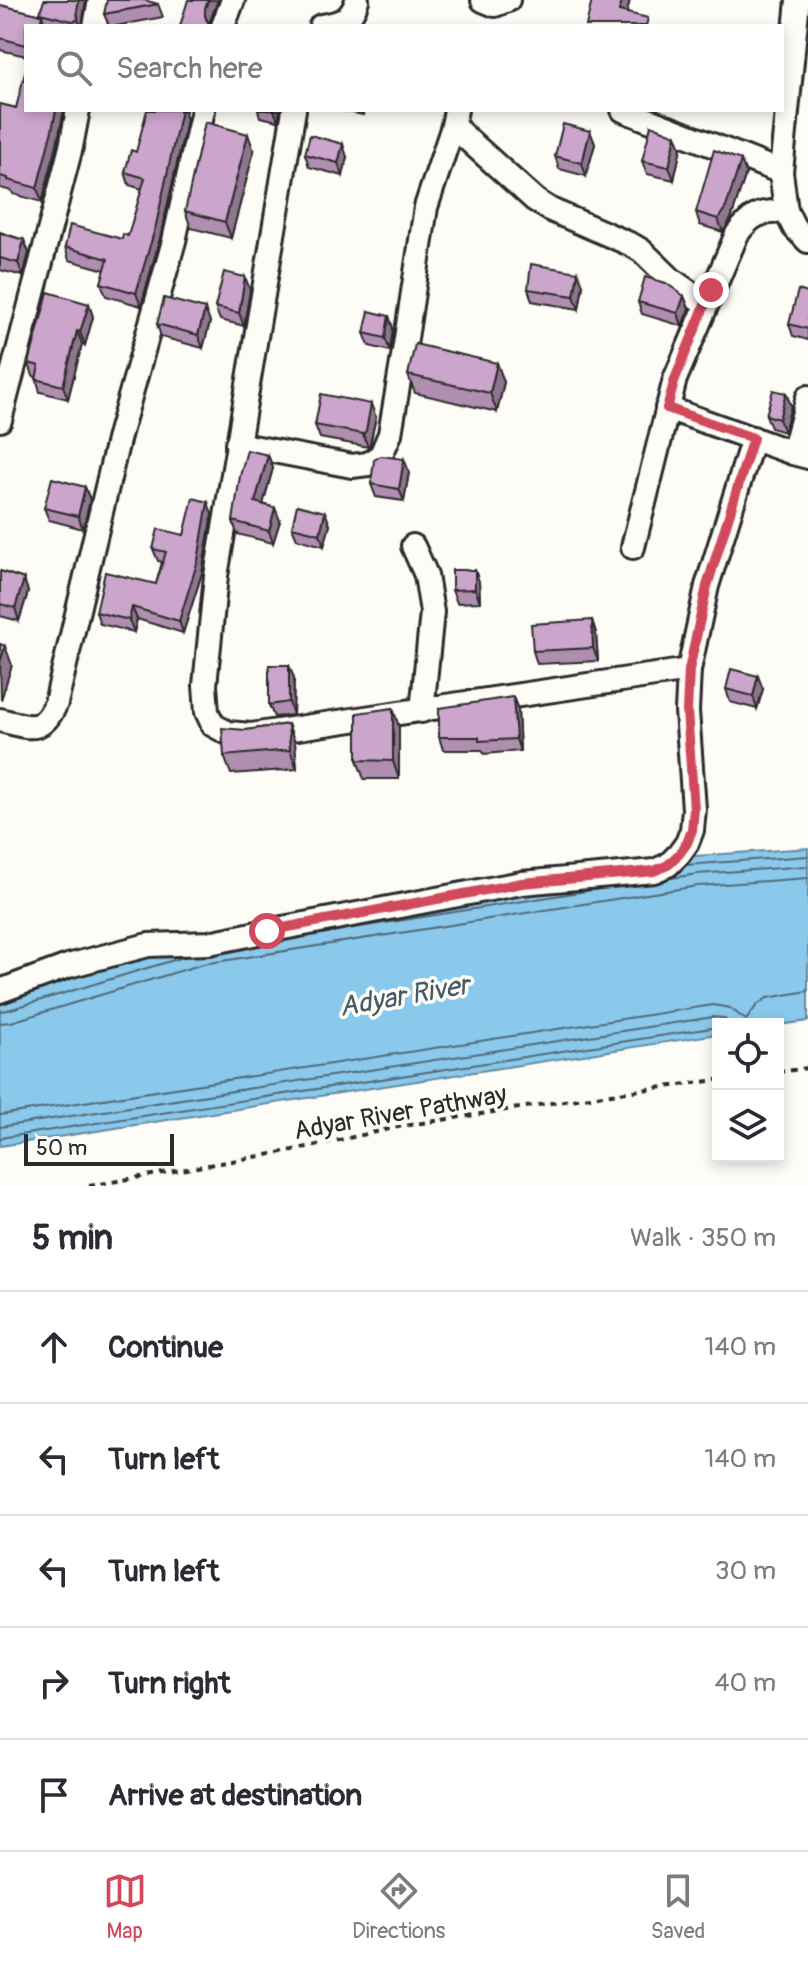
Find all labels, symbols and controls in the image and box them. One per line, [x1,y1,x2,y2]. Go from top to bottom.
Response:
search box [24,24,784,112]
icon: search [52,46,96,90]
text: Search here [116,50,263,87]
route end [693,272,729,308]
route start [249,913,285,949]
water label: Adyar River [337,967,475,1025]
map controls [712,1018,784,1162]
button: locate [712,1018,784,1090]
street label: Adyar River Pathway [291,1079,509,1147]
button: layers [712,1090,784,1162]
scale bar [24,1130,174,1166]
text: 50 m [36,1134,87,1162]
text: 5 min [32,1217,113,1260]
text: Walk · 350 m [630,1222,776,1254]
icon: ahead [32,1325,76,1369]
text: Continue [108,1329,223,1366]
text: 140 m [704,1331,776,1363]
icon: left [32,1437,76,1481]
text: Turn left [108,1441,219,1478]
text: 140 m [704,1443,776,1475]
icon: left [32,1549,76,1593]
text: Turn left [108,1553,219,1590]
text: 30 m [715,1555,776,1587]
icon: right [32,1661,76,1705]
text: Turn right [108,1665,231,1702]
text: 40 m [714,1667,776,1699]
icon: arrive [32,1773,76,1817]
text: Arrive at destination [108,1777,362,1814]
tab: Map [103,1869,147,1945]
tab: Directions [352,1869,445,1945]
tab: Saved [651,1869,705,1945]

